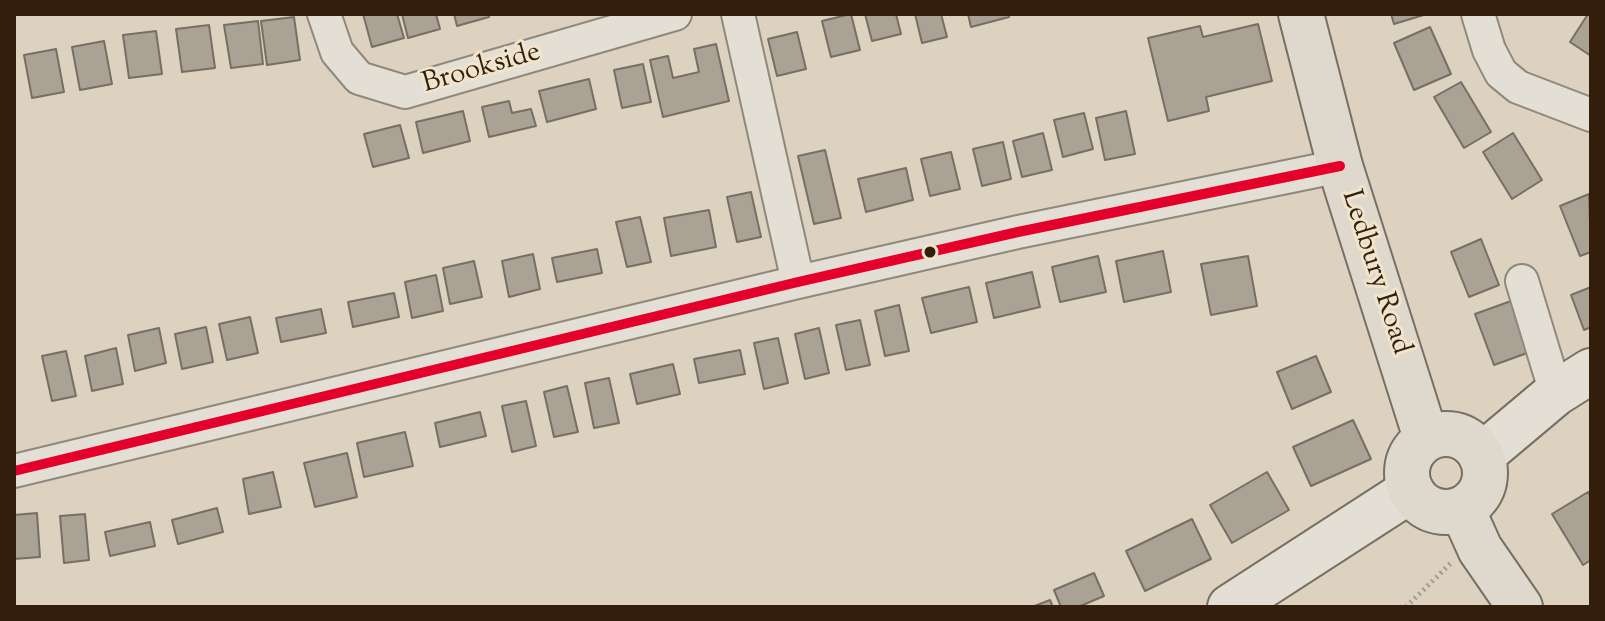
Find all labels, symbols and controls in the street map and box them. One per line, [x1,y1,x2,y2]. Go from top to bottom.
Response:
street label: Brookside [419,37,545,103]
street label: Ledbury Road [1332,187,1416,359]
unlabelled marker [922,244,938,260]

